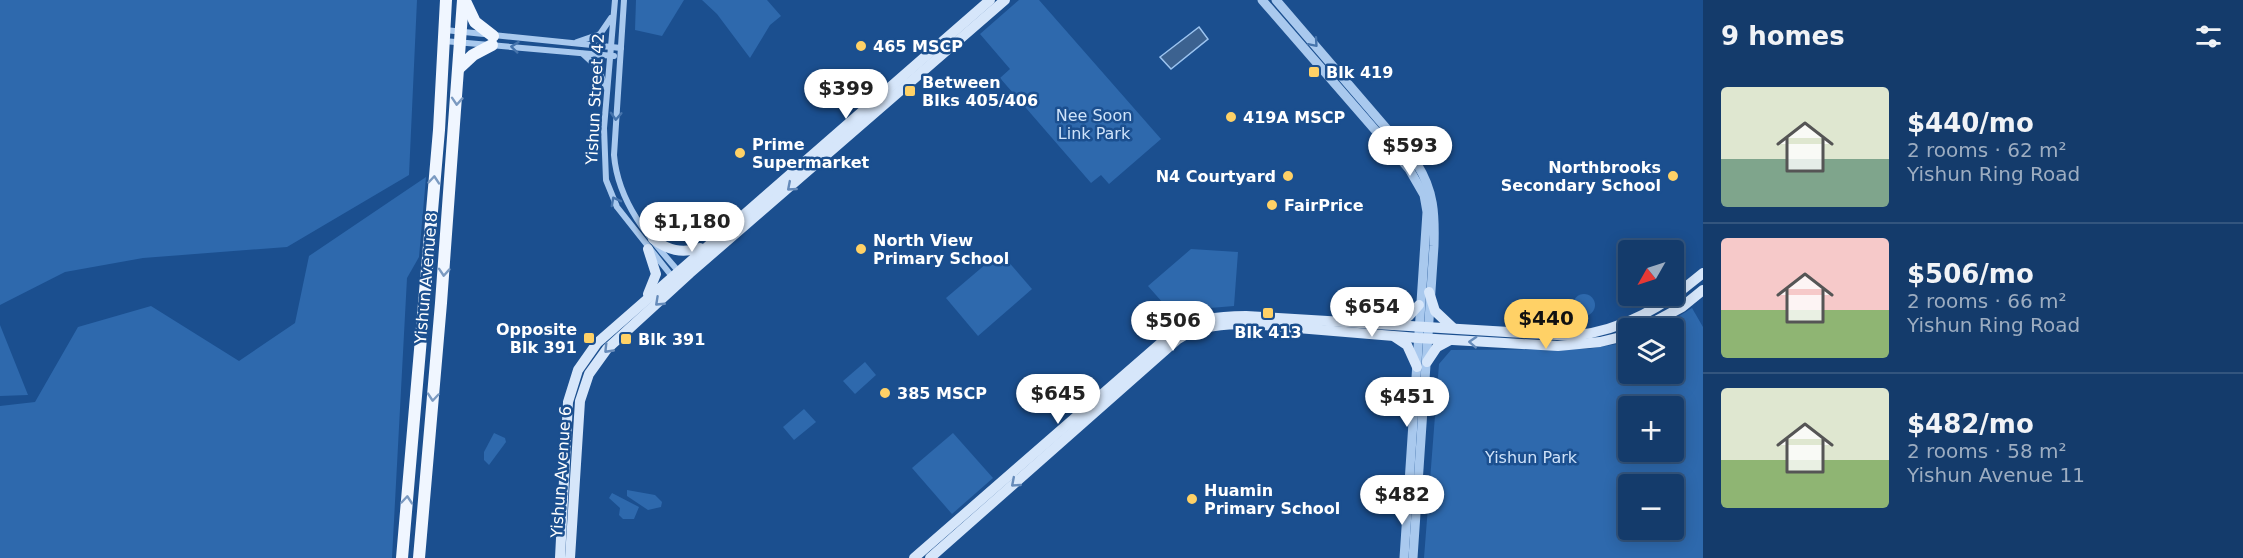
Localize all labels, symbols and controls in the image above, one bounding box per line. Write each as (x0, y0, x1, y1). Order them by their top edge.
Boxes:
icon: filters (2192, 20, 2225, 53)
text: 9 homes (1721, 21, 1845, 51)
street label: Yishun Street 42 (582, 33, 608, 166)
one-way arrow (1307, 36, 1318, 47)
place label: 465 MSCP (873, 37, 963, 56)
marker: 465 MSCP (854, 39, 868, 53)
one-way arrow (510, 41, 519, 54)
place label: Blk 419 (1326, 63, 1393, 82)
marker: Blk 419 (1307, 65, 1321, 79)
pin: $399 (810, 69, 882, 120)
place label: Between Blks 405/406 (922, 73, 1038, 110)
text: $399 (818, 76, 874, 100)
marker: Between Blks 405/406 (903, 84, 917, 98)
one-way arrow (450, 97, 463, 106)
park label: Nee Soon Link Park (1056, 106, 1132, 143)
place label: 419A MSCP (1243, 108, 1346, 127)
text: $440/mo (1907, 108, 2034, 138)
marker: 419A MSCP (1224, 110, 1238, 124)
one-way arrow (610, 111, 623, 120)
icon: home (1769, 111, 1841, 183)
pin: $593 (1374, 126, 1446, 177)
text: $593 (1382, 133, 1438, 157)
place label: Prime Supermarket (752, 135, 870, 172)
text: 2 rooms · 62 m² (1907, 138, 2067, 162)
marker: Prime Supermarket (733, 146, 747, 160)
place label: Northbrooks Secondary School (1501, 158, 1661, 195)
text: Yishun Ring Road (1907, 162, 2080, 186)
place label: N4 Courtyard (1156, 167, 1276, 186)
marker: N4 Courtyard (1281, 169, 1295, 183)
marker: Northbrooks Secondary School (1666, 169, 1680, 183)
one-way arrow (428, 175, 441, 184)
one-way arrow (787, 180, 798, 191)
place label: FairPrice (1284, 196, 1364, 215)
one-way arrow (611, 197, 622, 207)
marker: FairPrice (1265, 198, 1279, 212)
pin: $1,180 (643, 202, 741, 253)
text: $1,180 (653, 209, 731, 233)
street label: Yishun Avenue 8 (411, 211, 441, 346)
place label: North View Primary School (873, 231, 1009, 268)
north arrow (1618, 240, 1684, 306)
map controls (1618, 240, 1684, 540)
marker: North View Primary School (854, 242, 868, 256)
text: $506/mo (1907, 259, 2034, 289)
icon: home (1769, 262, 1841, 334)
one-way arrow (438, 268, 451, 277)
pin: $654 (1336, 287, 1408, 338)
text: 2 rooms · 66 m² (1907, 289, 2067, 313)
text: $654 (1344, 294, 1400, 318)
one-way arrow (655, 295, 665, 306)
pin: $440 (1510, 299, 1582, 350)
pin: $506 (1137, 301, 1209, 352)
marker: Blk 413 (1261, 306, 1275, 320)
text: $440 (1518, 306, 1574, 330)
text: $506 (1145, 308, 1201, 332)
text: Yishun Ring Road (1907, 313, 2080, 337)
button: layers (1618, 318, 1684, 384)
place label: Opposite Blk 391 (496, 320, 577, 357)
place label: Blk 413 (1234, 323, 1302, 342)
place label: Blk 391 (638, 330, 705, 349)
marker: Opposite Blk 391 (582, 331, 596, 345)
marker: Blk 391 (619, 332, 633, 346)
one-way arrow (1469, 335, 1478, 348)
one-way arrow (604, 342, 615, 353)
pin: $645 (1022, 374, 1094, 425)
pin: $451 (1371, 377, 1443, 428)
text: $645 (1030, 381, 1086, 405)
place label: 385 MSCP (897, 384, 987, 403)
text: $451 (1379, 384, 1435, 408)
marker: 385 MSCP (878, 386, 892, 400)
one-way arrow (427, 393, 440, 402)
button: + (1618, 396, 1684, 462)
street label: Yishun Avenue 6 (547, 405, 575, 540)
text: $482/mo (1907, 409, 2034, 439)
icon: home (1769, 412, 1841, 484)
text: 2 rooms · 58 m² (1907, 439, 2067, 463)
park label: Yishun Park (1484, 448, 1578, 467)
text: Yishun Avenue 11 (1907, 463, 2085, 487)
button: − (1618, 474, 1684, 540)
pin: $482 (1366, 475, 1438, 526)
one-way arrow (1011, 476, 1022, 487)
place label: Huamin Primary School (1204, 481, 1340, 518)
text: $482 (1374, 482, 1430, 506)
marker: Huamin Primary School (1185, 492, 1199, 506)
one-way arrow (400, 495, 413, 504)

